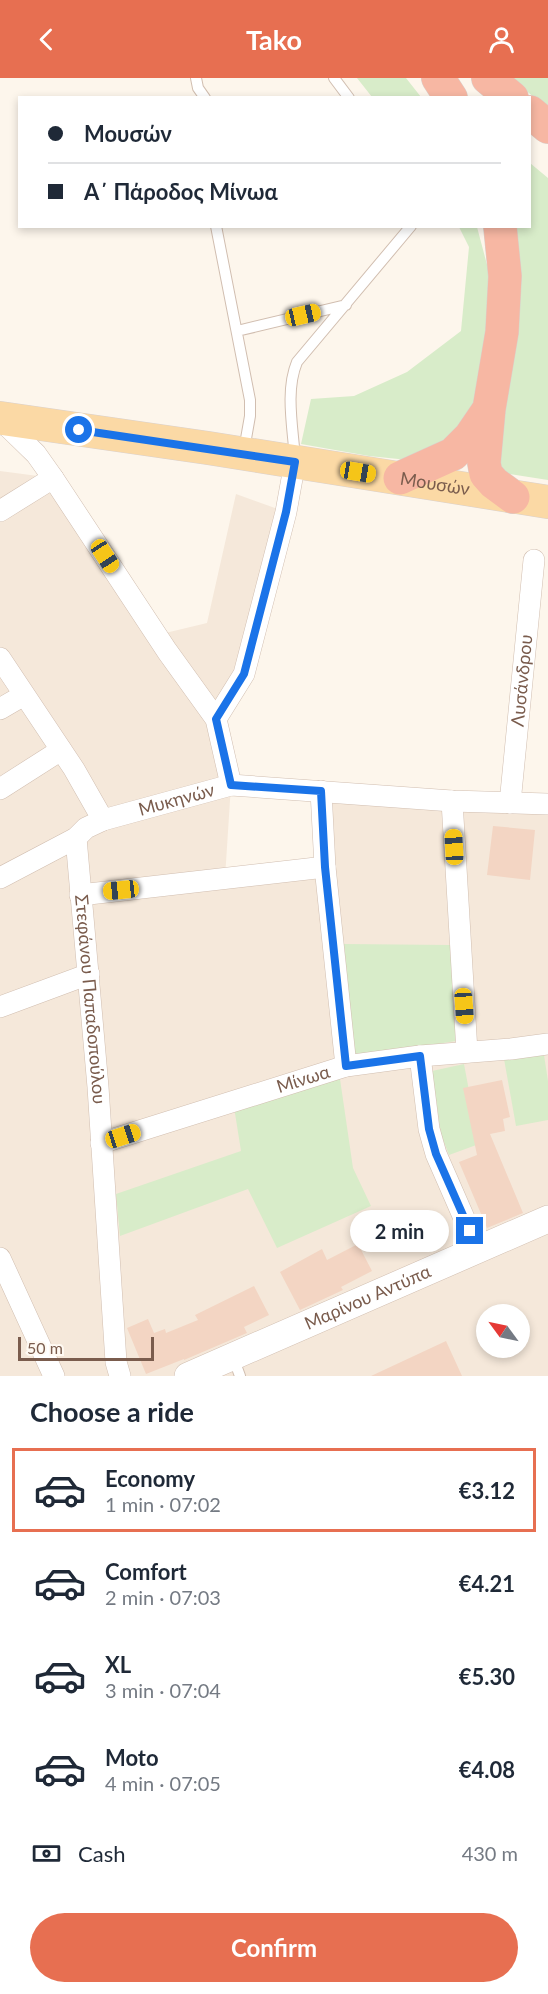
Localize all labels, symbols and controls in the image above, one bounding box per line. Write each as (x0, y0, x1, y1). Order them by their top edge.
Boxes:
icon: back (30, 23, 63, 56)
text: Tako (246, 23, 302, 56)
icon: person (485, 23, 518, 56)
text: Μουσών (84, 120, 172, 147)
text: Α΄ Πάροδος Μίνωα (84, 178, 278, 205)
car (283, 302, 323, 328)
route start (65, 416, 92, 443)
car (339, 460, 377, 484)
street label: Μουσών (399, 467, 472, 499)
car (88, 536, 122, 576)
street label: Λυσάνδρου (506, 633, 537, 728)
street label: Μυκηνών (136, 778, 217, 820)
car (444, 829, 464, 865)
car (102, 879, 140, 901)
street label: Στεφάνου Παπαδοπούλου (71, 894, 111, 1105)
car (454, 987, 474, 1025)
street label: Μίνωα (274, 1060, 333, 1097)
car (103, 1122, 143, 1150)
callout: 2 min (350, 1210, 449, 1252)
route end (456, 1217, 483, 1244)
text: 2 min (375, 1219, 424, 1243)
street label: Μαρίνου Αντύπα (301, 1259, 434, 1334)
north arrow (476, 1304, 530, 1358)
map controls (476, 1304, 530, 1358)
scale bar (18, 1334, 154, 1362)
text: 50 m (27, 1338, 63, 1357)
text: Choose a ride (30, 1395, 194, 1428)
icon: car (33, 1463, 87, 1517)
text: Economy (105, 1465, 195, 1492)
text: €3.12 (459, 1477, 515, 1504)
text: 1 min · 07:02 (105, 1492, 221, 1516)
icon: car (33, 1556, 87, 1610)
text: Comfort (105, 1558, 187, 1585)
text: €4.21 (459, 1570, 515, 1597)
text: 2 min · 07:03 (105, 1585, 221, 1609)
icon: car (33, 1649, 87, 1703)
text: XL (105, 1651, 131, 1678)
text: €5.30 (459, 1663, 515, 1690)
text: 3 min · 07:04 (105, 1678, 221, 1702)
icon: car (33, 1742, 87, 1796)
text: Moto (105, 1744, 159, 1771)
text: €4.08 (459, 1756, 515, 1783)
text: 4 min · 07:05 (105, 1771, 221, 1795)
icon: cash (30, 1837, 63, 1870)
text: Cash (78, 1840, 125, 1867)
text: 430 m (462, 1841, 518, 1865)
button: Confirm (30, 1913, 518, 1982)

